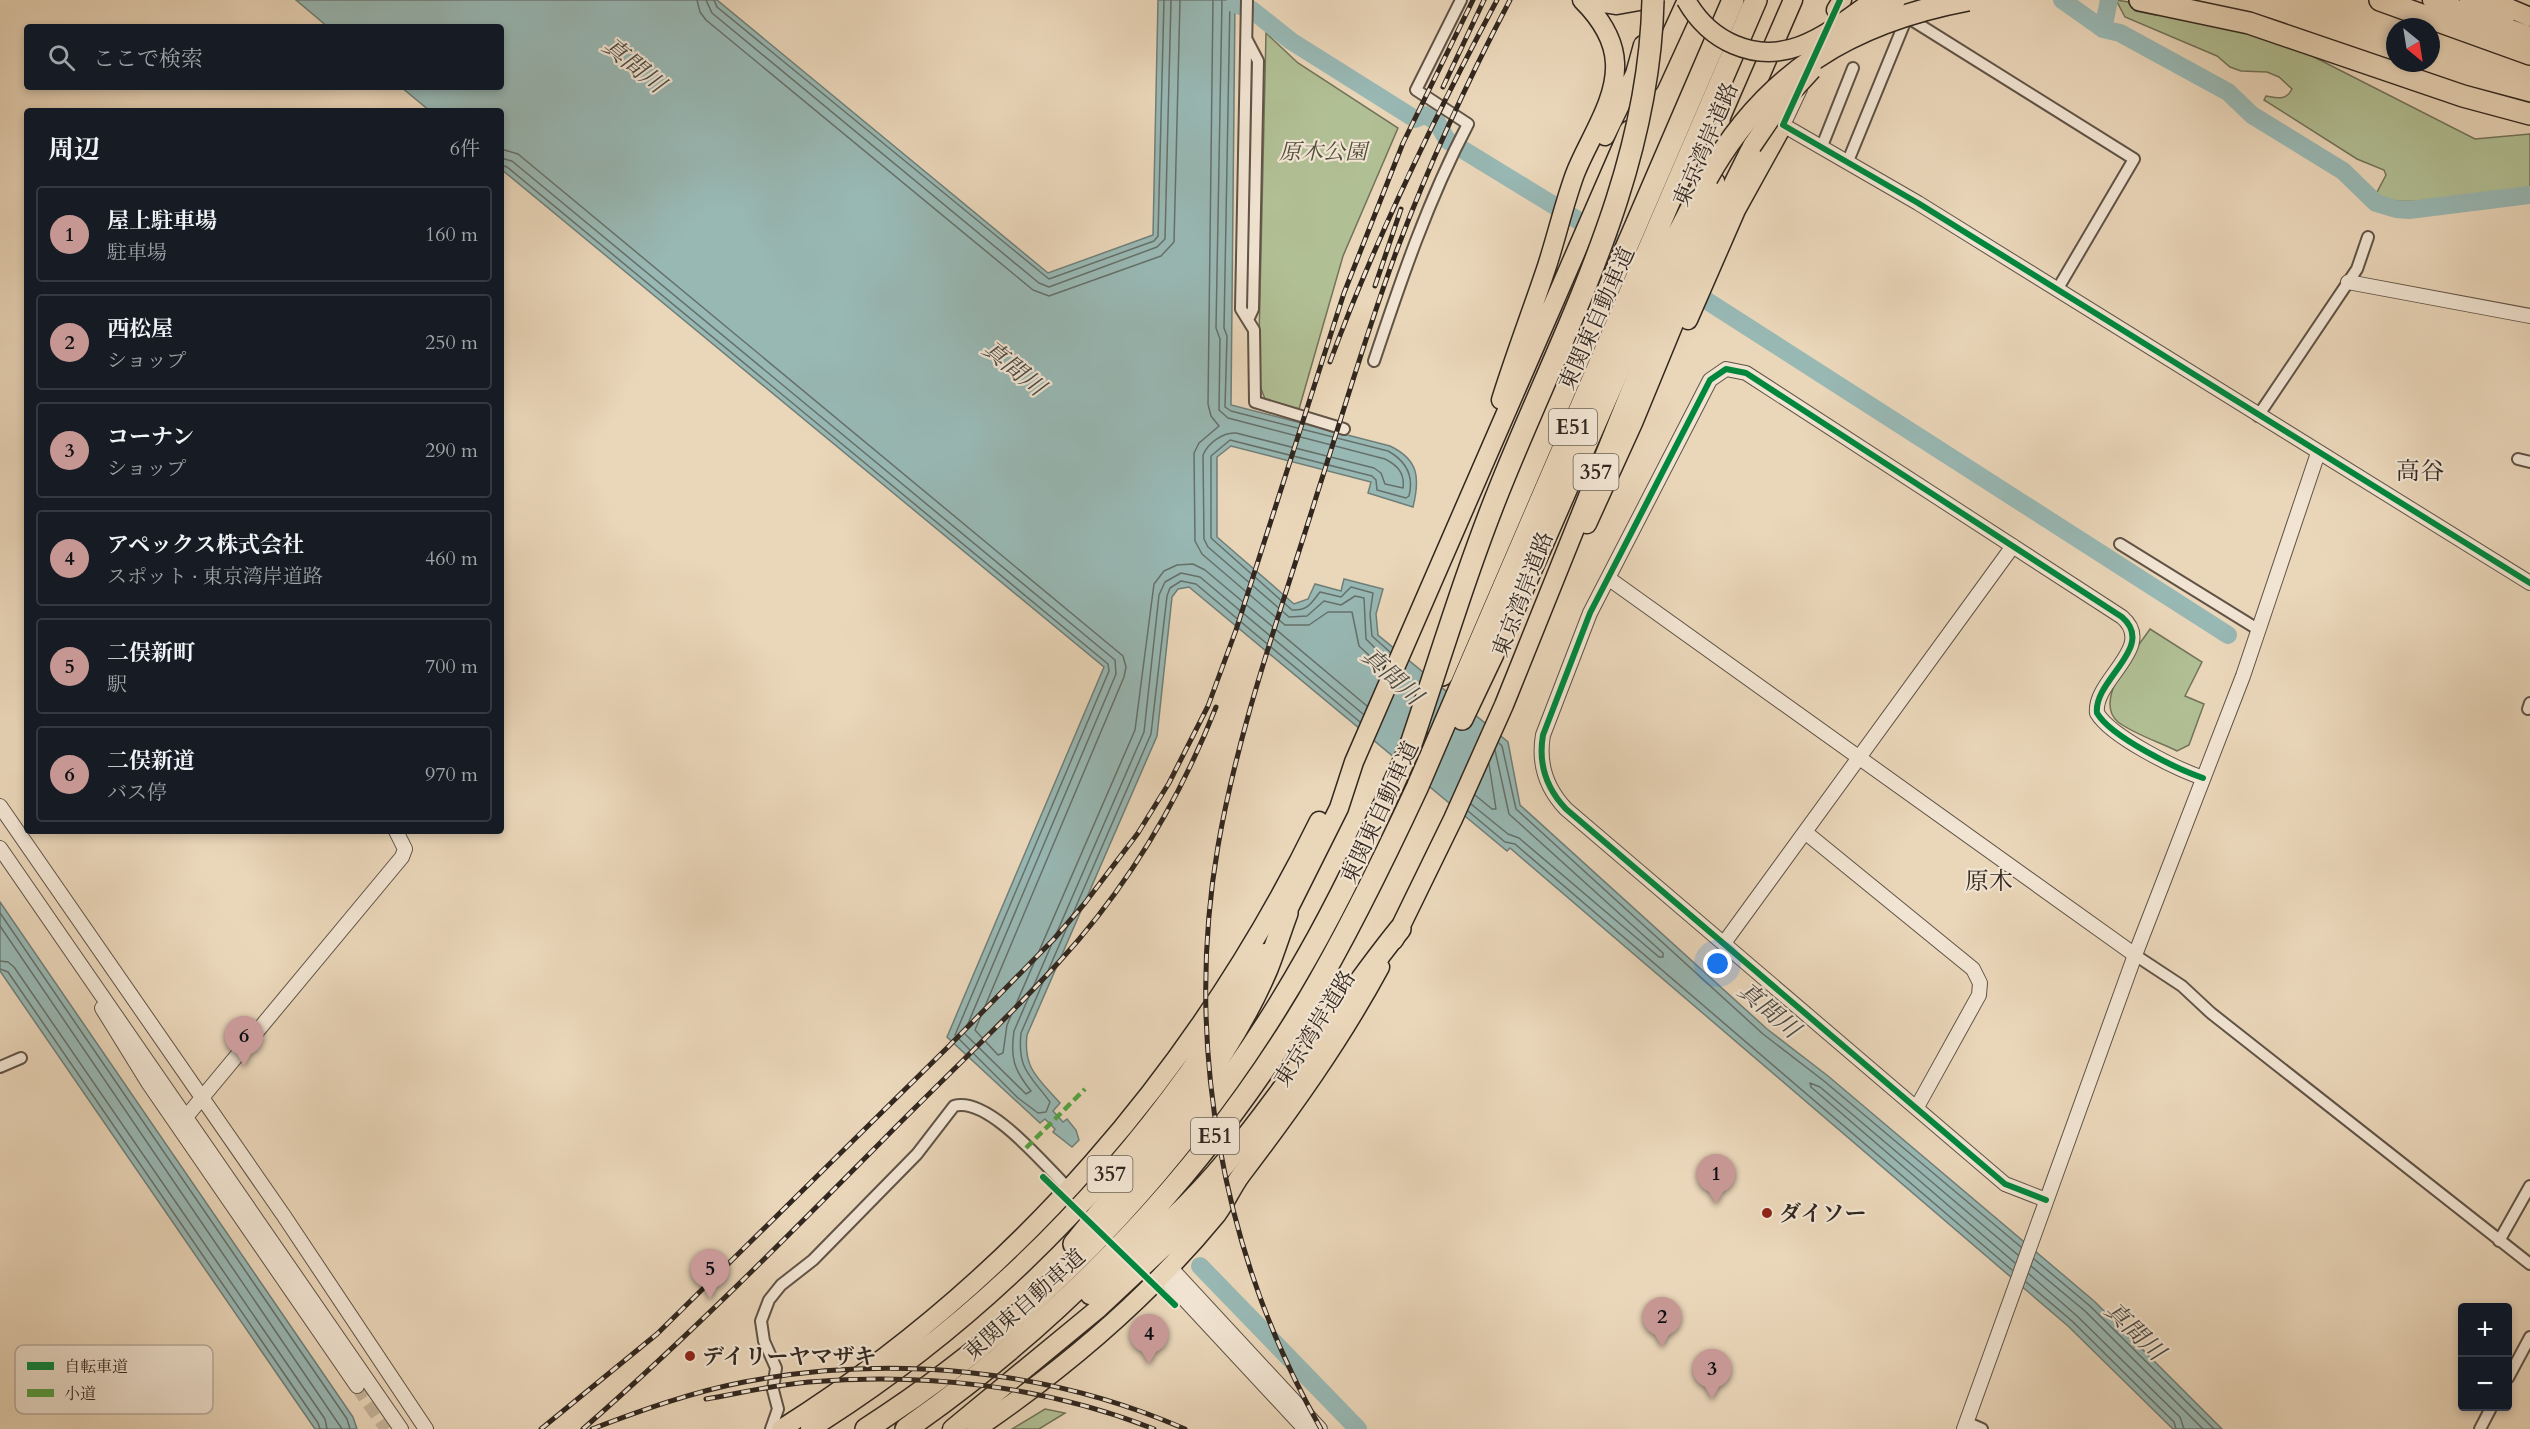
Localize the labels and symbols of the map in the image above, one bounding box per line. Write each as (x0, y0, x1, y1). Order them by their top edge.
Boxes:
north arrow (2386, 18, 2440, 72)
water label: 真間川 (595, 30, 674, 103)
street label: 東京湾岸道路 (1666, 78, 1746, 211)
park label: 原木公園 (1279, 137, 1370, 167)
street label: 東関東自動車道 (1552, 242, 1642, 395)
water label: 真間川 (975, 333, 1054, 406)
road number: E51 (1549, 409, 1597, 445)
road number: 357 (1574, 454, 1618, 490)
district label: 高谷 (2396, 455, 2444, 488)
street label: 東京湾岸道路 (1485, 527, 1561, 661)
water label: 真間川 (1354, 640, 1432, 715)
street label: 東関東自動車道 (1334, 736, 1426, 889)
district label: 原木 (1965, 865, 2013, 898)
your location (1703, 949, 1732, 978)
street label: 東京湾岸道路 (1267, 965, 1363, 1092)
water label: 真間川 (1730, 975, 1809, 1048)
pin: 6 (224, 1016, 264, 1066)
road number: E51 (1191, 1118, 1239, 1154)
pin: 1 (1696, 1154, 1736, 1204)
road number: 357 (1088, 1156, 1132, 1192)
place label: ダイソー (1779, 1199, 1867, 1229)
marker: ダイソー (1760, 1206, 1774, 1220)
street label: 東関東自動車道 (957, 1242, 1092, 1367)
pin: 5 (690, 1250, 730, 1299)
water label: 真間川 (2097, 1294, 2174, 1370)
pin: 2 (1642, 1298, 1682, 1347)
pin: 4 (1130, 1314, 1168, 1364)
place label: デイリーヤマザキ (702, 1342, 876, 1372)
legend (15, 1345, 213, 1414)
marker: デイリーヤマザキ (683, 1349, 697, 1363)
pin: 3 (1692, 1350, 1732, 1399)
text: 自転車道 (64, 1356, 128, 1378)
text: 小道 (64, 1383, 96, 1405)

